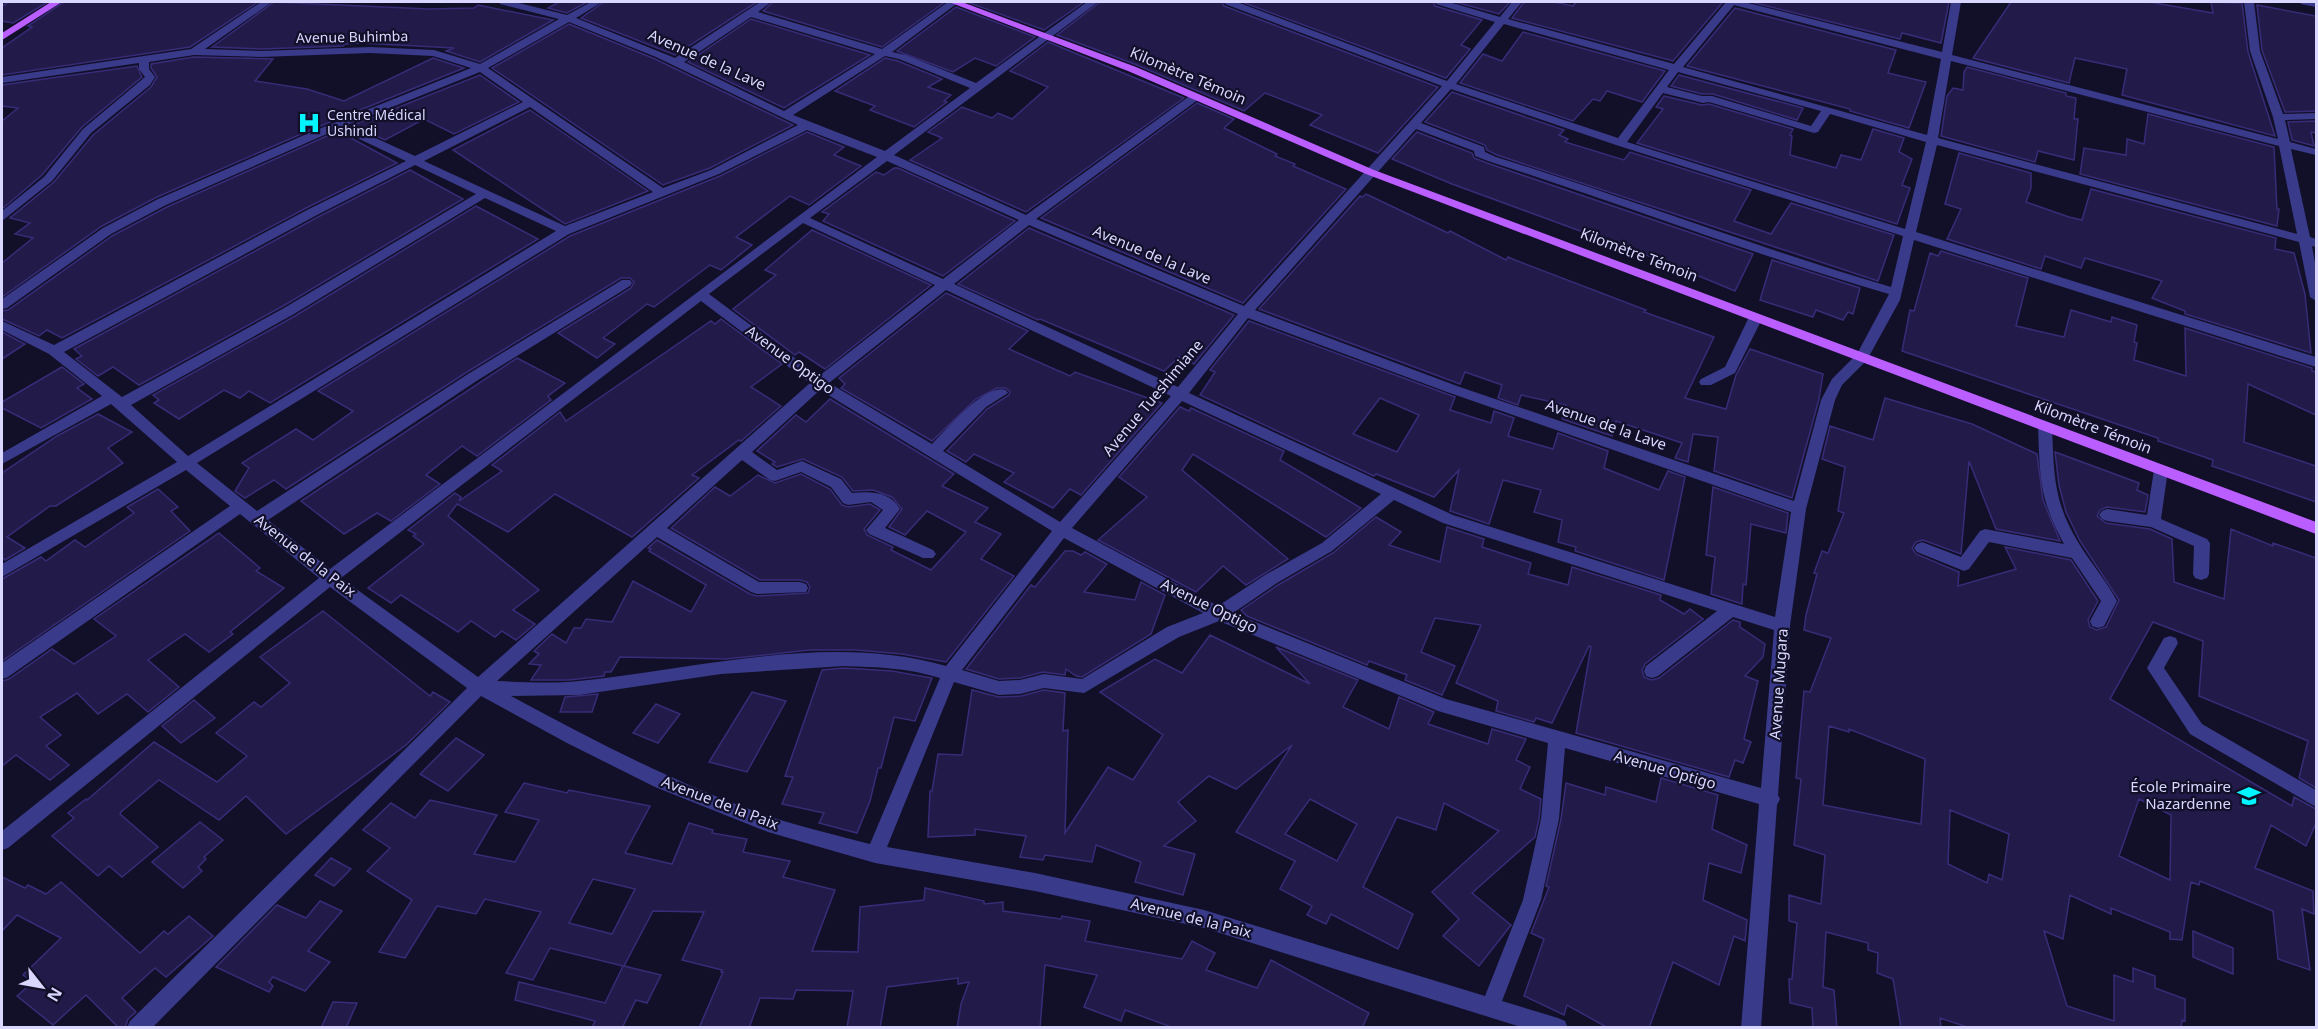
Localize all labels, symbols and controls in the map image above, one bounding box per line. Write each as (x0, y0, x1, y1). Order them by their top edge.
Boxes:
street label: Avenue de la Lave (645, 24, 769, 94)
street label: Avenue Buhimba (296, 26, 408, 47)
street label: Kilomètre Témoin (1127, 42, 1249, 109)
place label: Centre Médical Ushindi (327, 105, 426, 140)
hospital icon: Centre Médical Ushindi (296, 110, 322, 136)
street label: Avenue de la Lave (1090, 220, 1215, 288)
street label: Kilomètre Témoin (1578, 222, 1701, 286)
street label: Avenue Optigo (742, 320, 839, 398)
street label: Avenue Tueshimiane (1098, 335, 1207, 460)
street label: Avenue de la Lave (1543, 394, 1669, 454)
street label: Kilomètre Témoin (2032, 394, 2155, 458)
street label: Avenue de la Paix (251, 509, 361, 601)
street label: Avenue Optigo (1158, 573, 1261, 637)
street label: Avenue Mugara (1764, 628, 1792, 740)
street label: Avenue Optigo (1612, 745, 1719, 793)
street label: Avenue de la Paix (659, 771, 782, 834)
place label: École Primaire Nazardenne (2130, 776, 2231, 813)
school or university icon: École Primaire Nazardenne (2236, 783, 2262, 809)
street label: Avenue de la Paix (1129, 892, 1254, 942)
north arrow (12, 957, 72, 1017)
text: N (42, 983, 68, 1006)

